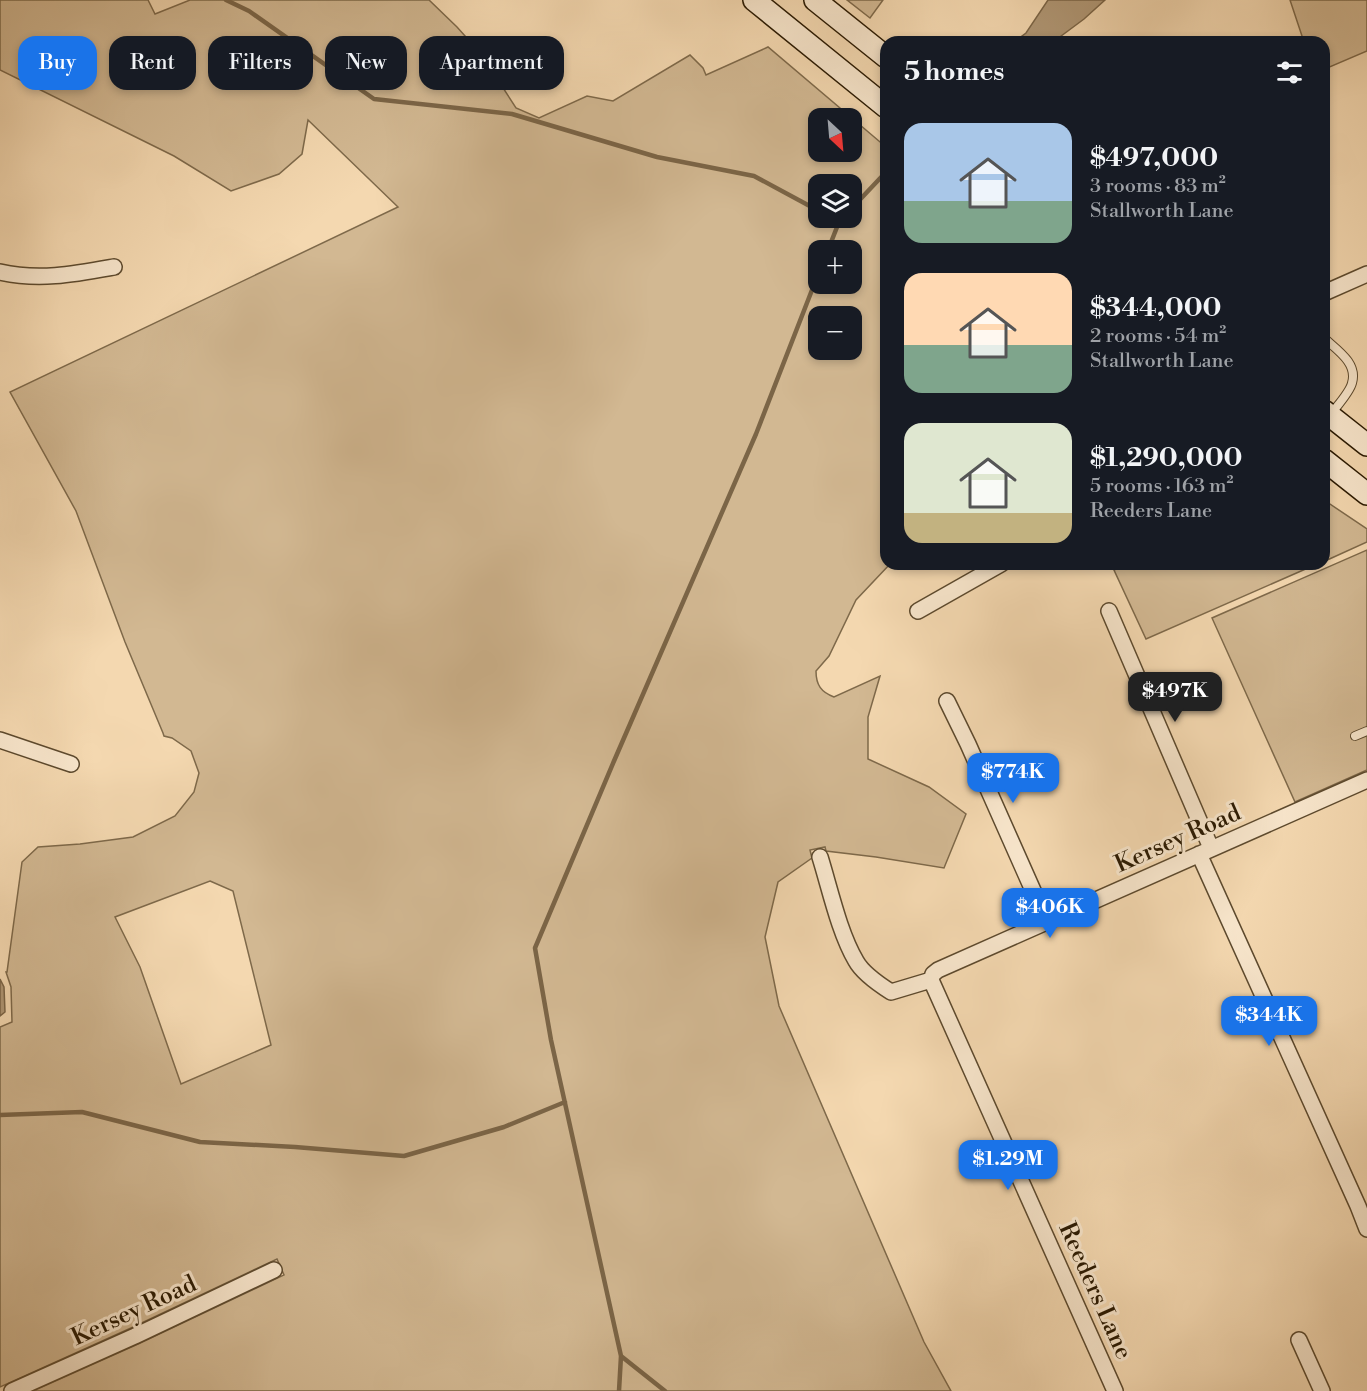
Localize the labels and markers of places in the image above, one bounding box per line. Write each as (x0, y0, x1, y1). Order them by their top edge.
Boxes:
pin: $497K (1133, 672, 1217, 723)
pin: $774K (971, 753, 1055, 804)
pin: $406K (1008, 888, 1092, 939)
pin: $344K (1227, 996, 1311, 1047)
pin: $1.29M (959, 1140, 1057, 1191)

